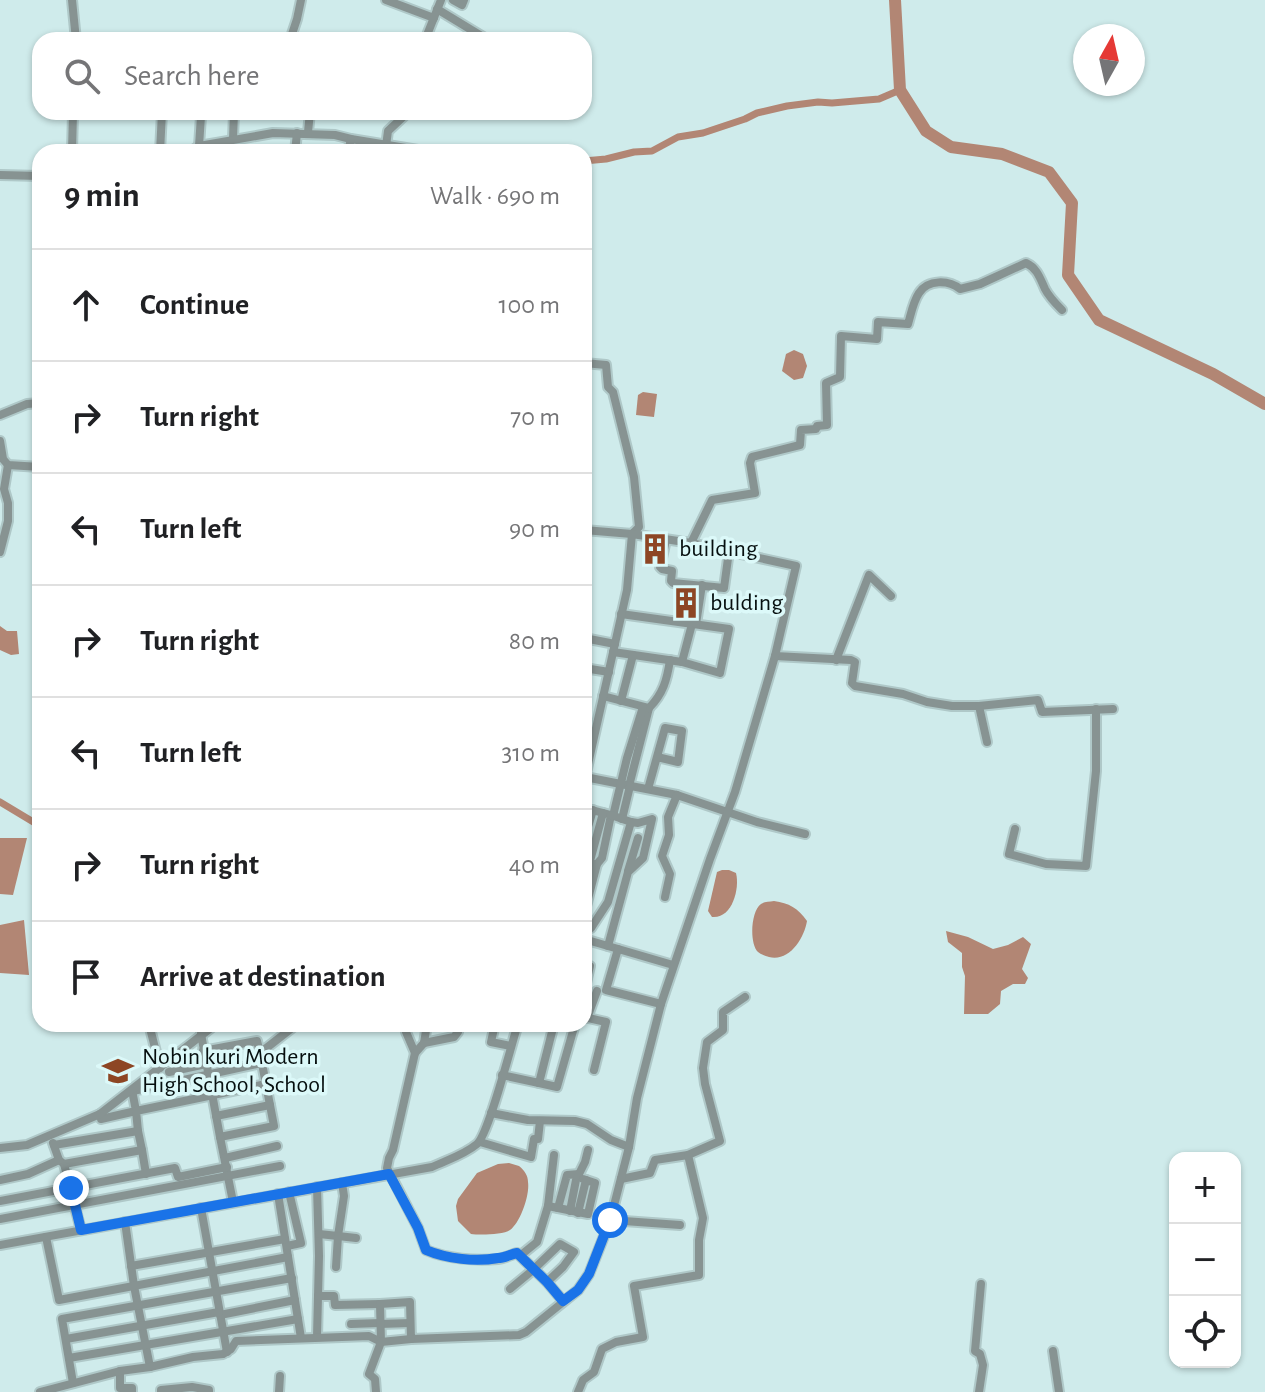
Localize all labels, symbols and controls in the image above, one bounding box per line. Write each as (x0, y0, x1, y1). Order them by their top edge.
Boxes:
north arrow (1073, 24, 1145, 96)
search box (32, 32, 592, 120)
icon: search (60, 54, 104, 98)
text: Search here (124, 61, 260, 91)
text: 9 min (64, 179, 140, 213)
text: Walk · 690 m (430, 183, 560, 209)
icon: ahead (64, 283, 108, 327)
text: Continue (140, 290, 249, 320)
text: 100 m (499, 292, 560, 318)
icon: right (64, 395, 108, 439)
text: Turn right (140, 402, 259, 432)
text: 70 m (510, 404, 560, 430)
icon: left (64, 507, 108, 551)
text: Turn left (140, 514, 241, 544)
text: 90 m (509, 516, 560, 542)
building icon: building (638, 532, 672, 566)
place label: building (679, 537, 758, 561)
building icon: bulding (669, 586, 703, 620)
place label: bulding (710, 591, 783, 615)
icon: right (64, 619, 108, 663)
text: Turn right (140, 626, 259, 656)
text: 80 m (509, 628, 560, 654)
icon: left (64, 731, 108, 775)
text: Turn left (140, 738, 241, 768)
text: 310 m (502, 740, 560, 766)
icon: right (64, 843, 108, 887)
text: Turn right (140, 850, 259, 880)
text: 40 m (509, 852, 560, 878)
icon: arrive (64, 955, 108, 999)
text: Arrive at destination (140, 962, 386, 992)
place label: Nobin kuri Modern High School, School (142, 1045, 326, 1097)
school or university icon: Nobin kuri Modern High School, School (101, 1054, 135, 1088)
map controls (1169, 1152, 1241, 1368)
button: + (1169, 1152, 1241, 1224)
route end (53, 1170, 89, 1206)
route start (592, 1202, 628, 1238)
button: − (1169, 1224, 1241, 1296)
button: locate (1169, 1296, 1241, 1368)

